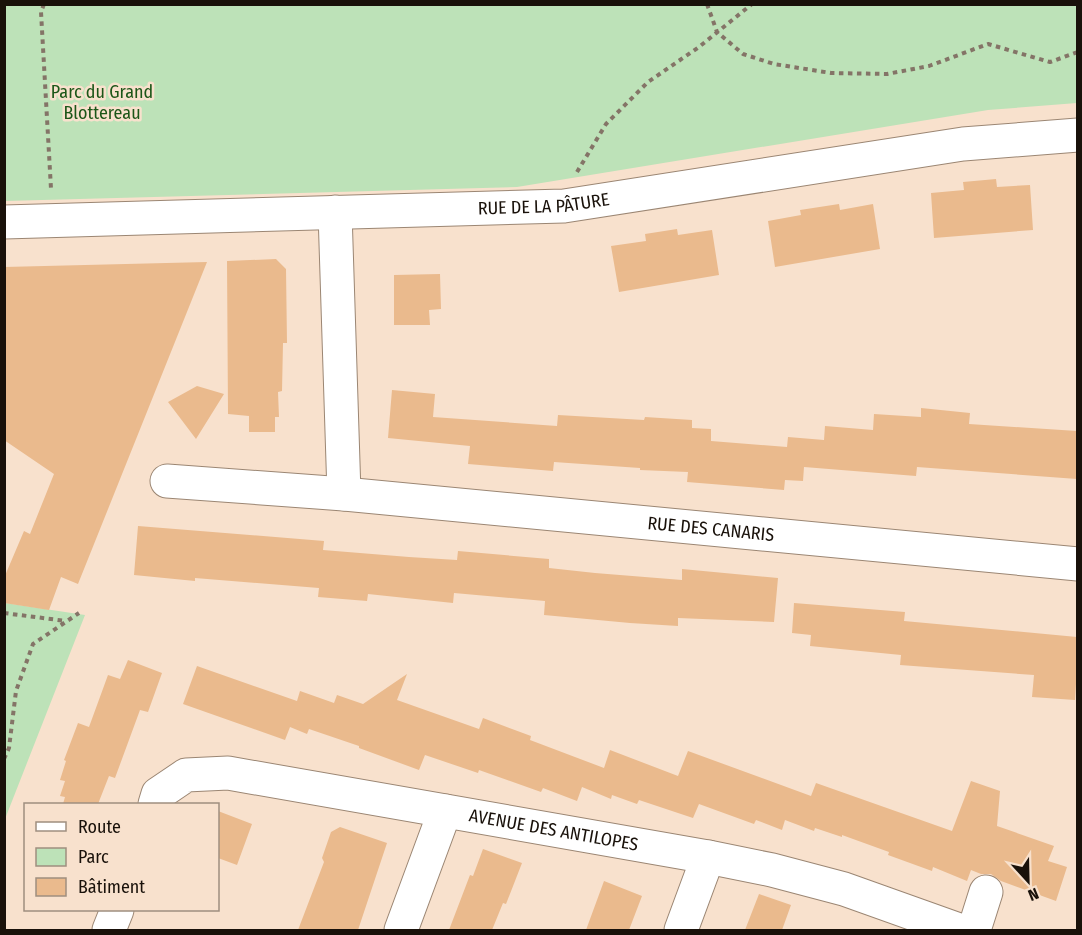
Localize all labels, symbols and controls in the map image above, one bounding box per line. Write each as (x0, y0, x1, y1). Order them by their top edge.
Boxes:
park label: Parc du Grand Blottereau (51, 81, 153, 124)
street label: RUE DE LA PÂTURE (478, 188, 611, 219)
street label: RUE DES CANARIS (646, 512, 775, 546)
legend (24, 803, 219, 911)
street label: AVENUE DES ANTILOPES (467, 804, 640, 856)
text: Route (78, 816, 121, 838)
text: Parc (78, 846, 109, 868)
north arrow (998, 851, 1058, 911)
text: Bâtiment (78, 876, 145, 898)
text: N (1025, 884, 1041, 905)

